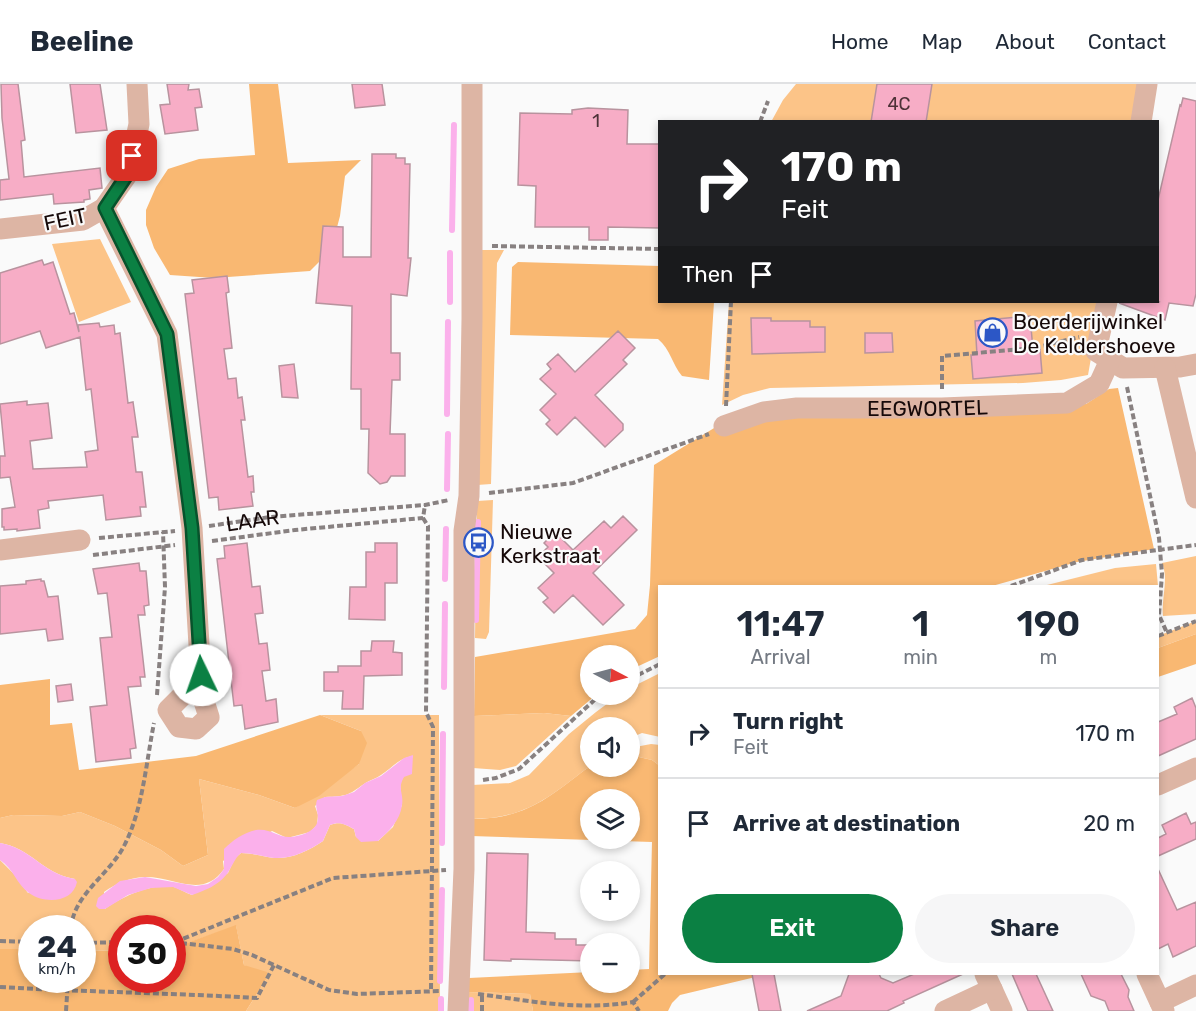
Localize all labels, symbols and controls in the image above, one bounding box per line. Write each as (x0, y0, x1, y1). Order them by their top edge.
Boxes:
text: Beeline (30, 25, 134, 58)
text: Home (831, 29, 888, 54)
text: Map (921, 29, 962, 54)
text: About (995, 29, 1055, 54)
text: Contact (1088, 29, 1166, 54)
house number: 4C (887, 93, 911, 115)
house number: 1 (592, 110, 600, 132)
pin (106, 130, 157, 181)
icon: arrive (115, 139, 148, 172)
text: 170 m (781, 142, 902, 192)
icon: right (682, 144, 760, 222)
text: Feit (781, 193, 829, 225)
street label: FEIT (41, 202, 89, 236)
icon: arrive (745, 258, 778, 291)
text: Then (682, 261, 733, 288)
place label: Boerderijwinkel De Keldershoeve (1013, 309, 1175, 358)
shop icon: Boerderijwinkel De Keldershoeve (976, 317, 1008, 349)
street label: EEGWORTEL (867, 394, 988, 421)
street label: LAAR (224, 504, 280, 536)
place label: Nieuwe Kerkstraat (500, 519, 600, 568)
bus stop icon: Nieuwe Kerkstraat (463, 527, 495, 559)
text: 11:47 (737, 602, 825, 645)
text: 1 (912, 602, 929, 645)
text: 190 (1016, 602, 1080, 645)
position arrow (169, 643, 233, 707)
north arrow (580, 645, 640, 705)
map controls (580, 645, 640, 993)
text: Arrival (751, 645, 811, 669)
text: min (903, 645, 938, 669)
text: m (1040, 645, 1057, 669)
text: Turn right (733, 708, 843, 735)
button: sound (580, 717, 640, 777)
icon: right (682, 717, 715, 750)
text: 170 m (1075, 720, 1135, 747)
text: Feit (733, 735, 768, 759)
button: layers (580, 789, 640, 849)
icon: arrive (682, 807, 715, 840)
text: Arrive at destination (733, 810, 960, 837)
text: 20 m (1083, 810, 1135, 837)
button: + (580, 861, 640, 921)
button: Exit (682, 894, 903, 963)
button: Share (915, 894, 1135, 963)
speed limit sign: 30 (108, 915, 186, 993)
text: 24 (37, 929, 77, 965)
button: − (580, 933, 640, 993)
text: km/h (38, 960, 76, 978)

